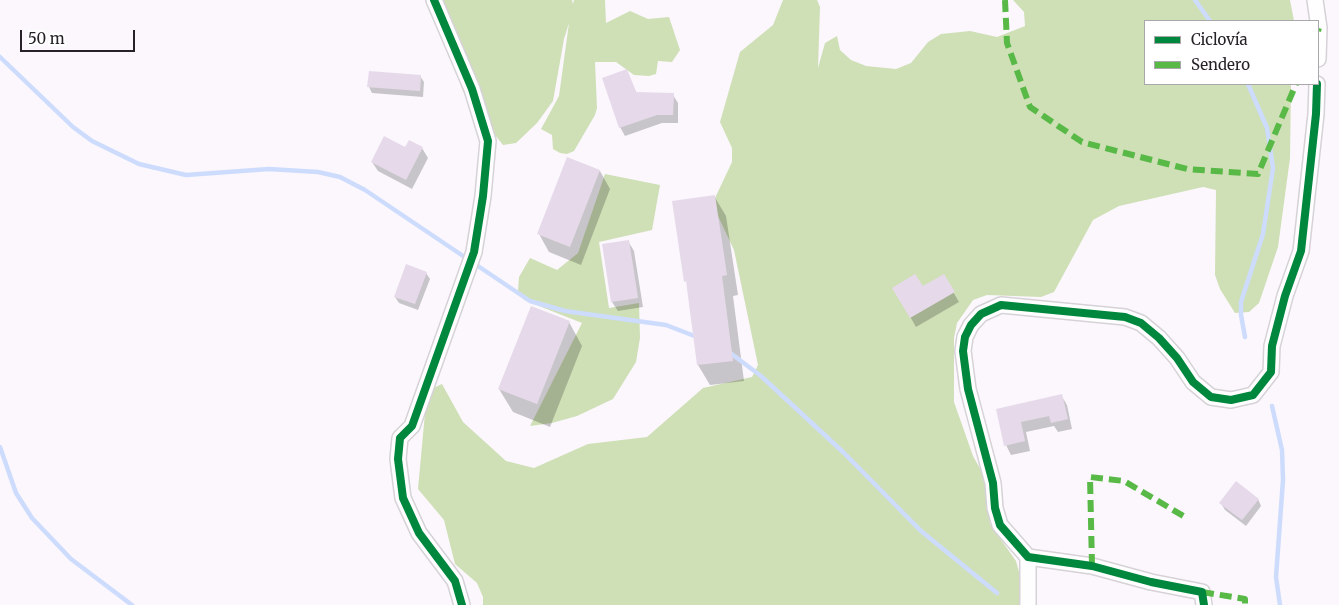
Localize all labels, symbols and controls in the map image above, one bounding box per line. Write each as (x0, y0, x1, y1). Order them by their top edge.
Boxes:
scale bar (22, 20, 138, 52)
legend (1144, 20, 1319, 85)
text: 50 m (28, 29, 65, 48)
text: Ciclovía (1191, 30, 1248, 49)
text: Sendero (1191, 55, 1250, 74)

